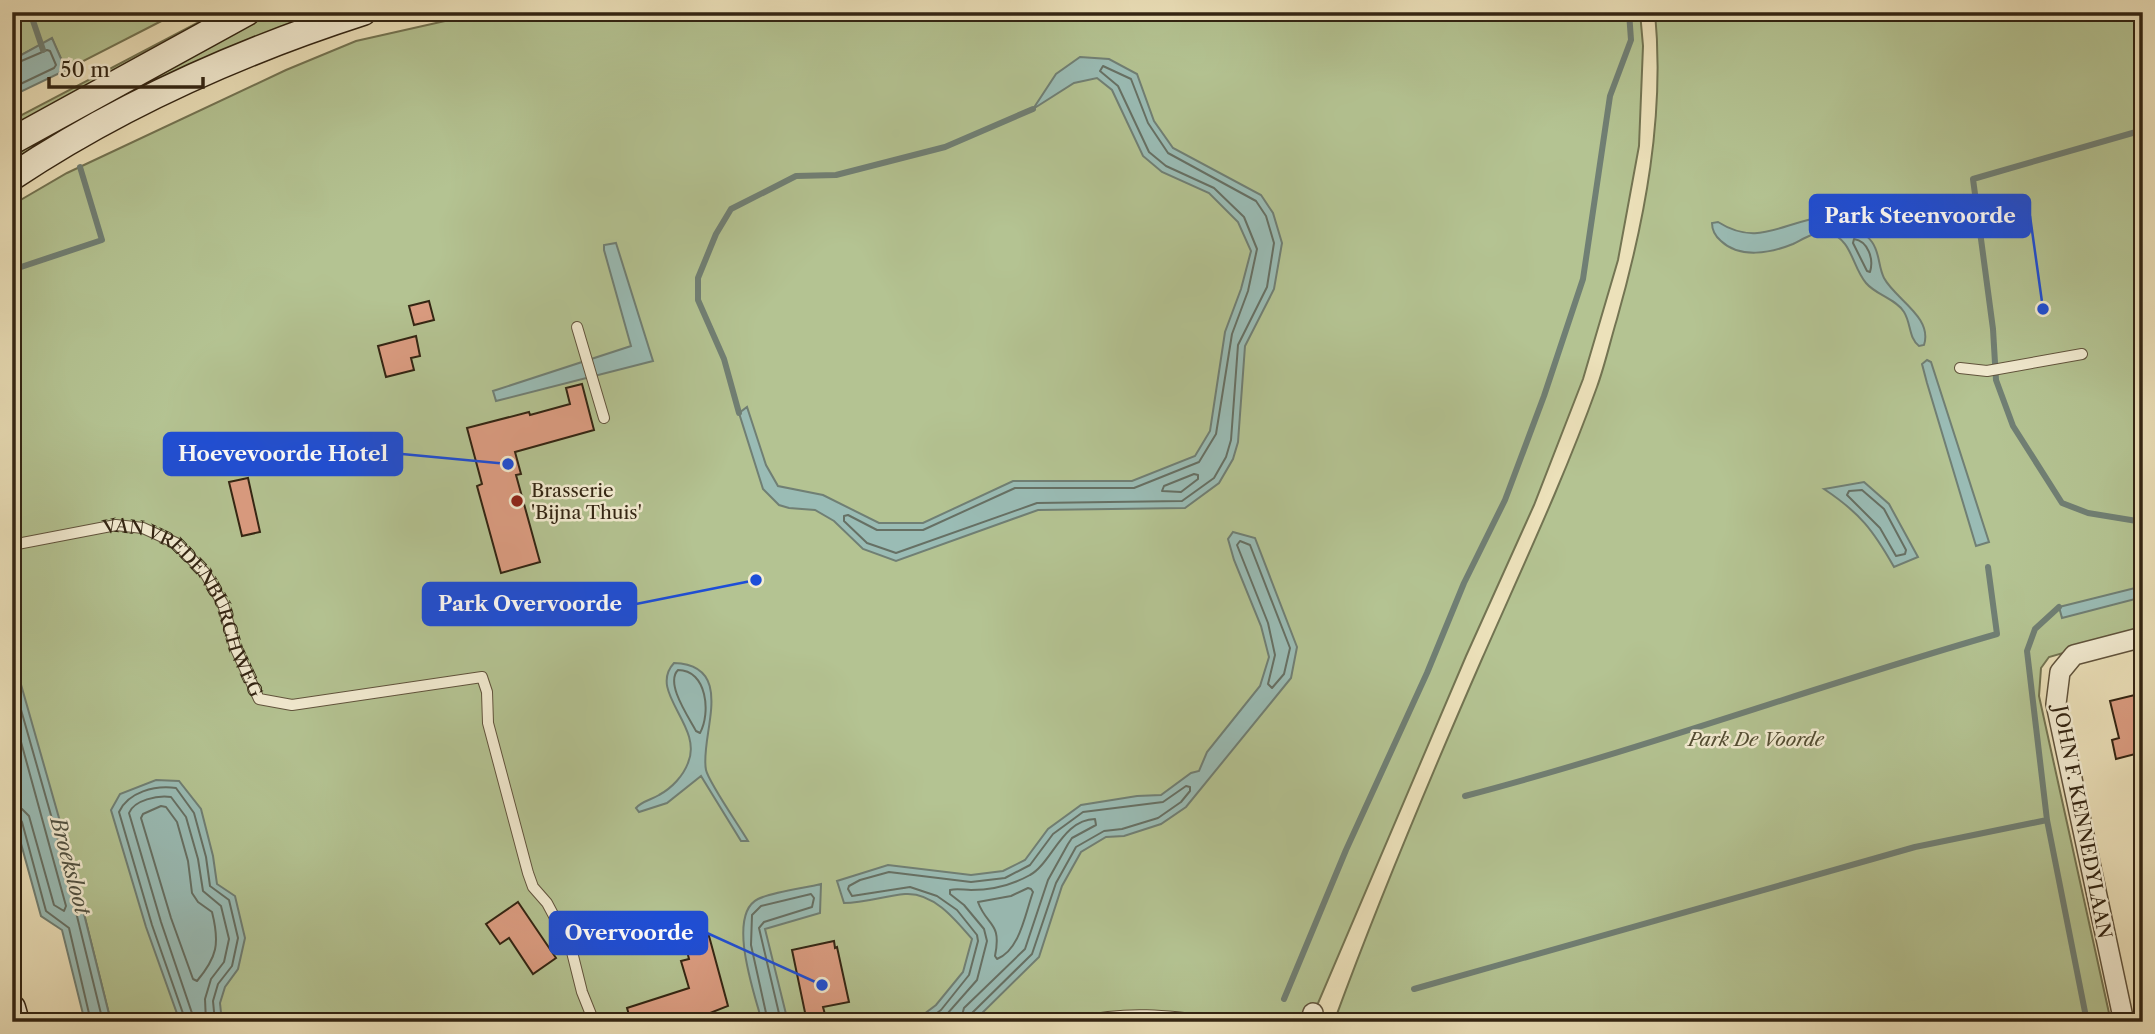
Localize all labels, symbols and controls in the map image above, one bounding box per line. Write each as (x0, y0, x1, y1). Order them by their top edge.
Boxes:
scale bar (49, 46, 203, 90)
text: 50 m (60, 57, 110, 82)
callout: Park Steenvoorde (1810, 195, 2030, 237)
text: Park Steenvoorde (1824, 203, 2016, 228)
callout: Hoevevoorde Hotel (164, 433, 402, 475)
text: Hoevevoorde Hotel (178, 441, 388, 466)
place label: Brasserie 'Bijna Thuis' (531, 479, 642, 524)
marker: Brasserie 'Bijna Thuis' (509, 493, 525, 509)
street label: VAN VREDENBURCHWEG (100, 514, 268, 701)
callout: Park Overvoorde (423, 583, 636, 625)
text: Park Overvoorde (438, 591, 622, 616)
street label: JOHN F. KENNEDYLAAN (2048, 701, 2116, 941)
park label: Park De Voorde (1686, 728, 1825, 751)
water label: Broeksloot (45, 812, 96, 919)
callout: Overvoorde (550, 912, 707, 954)
text: Overvoorde (565, 920, 693, 945)

